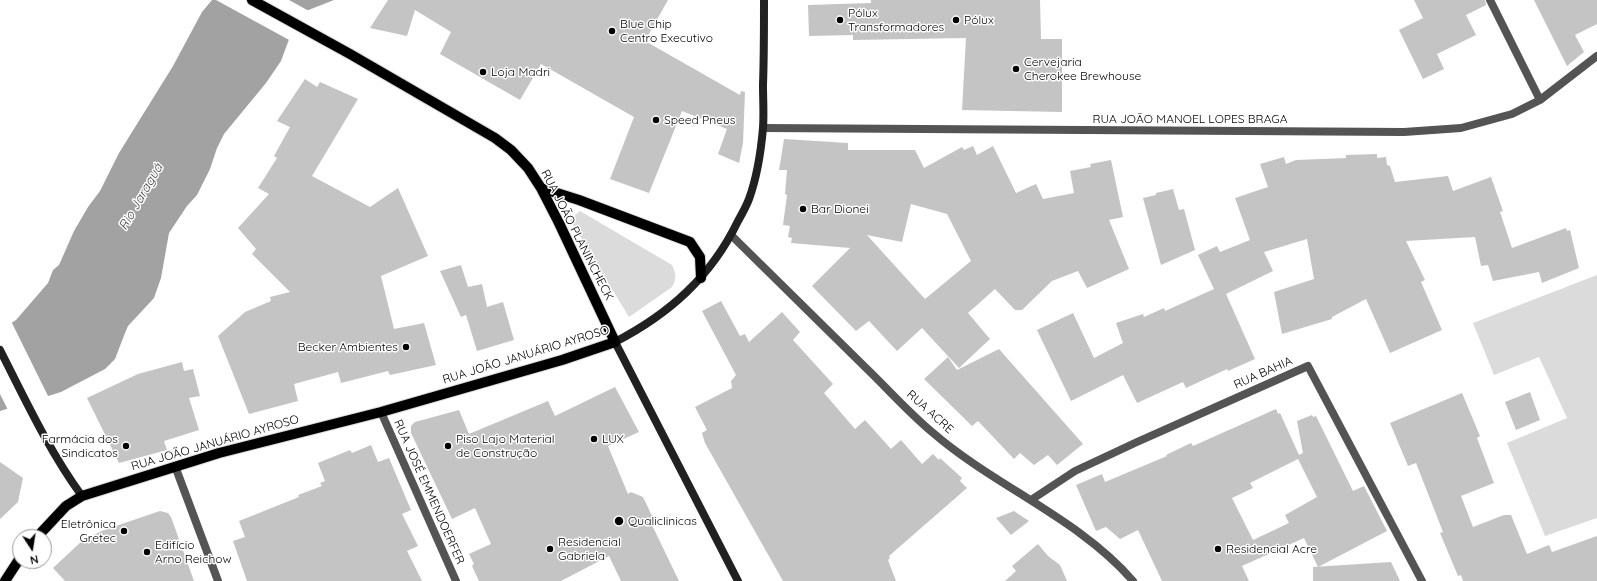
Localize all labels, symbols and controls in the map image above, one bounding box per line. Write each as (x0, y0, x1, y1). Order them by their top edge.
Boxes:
place label: Pólux Transformadores (848, 6, 944, 34)
place label: Pólux (964, 13, 994, 27)
marker: Pólux Transformadores (835, 15, 845, 25)
marker: Pólux (951, 15, 961, 25)
place label: Blue Chip Centro Executivo (620, 17, 713, 45)
marker: Blue Chip Centro Executivo (607, 26, 617, 36)
place label: Cervejaria Cherokee Brewhouse (1024, 55, 1141, 83)
marker: Cervejaria Cherokee Brewhouse (1011, 64, 1021, 74)
place label: Loja Madri (491, 65, 550, 79)
marker: Loja Madri (478, 67, 488, 77)
street label: RUA JOÃO MANOEL LOPES BRAGA (1093, 112, 1287, 126)
place label: Speed Pneus (664, 113, 735, 127)
marker: Speed Pneus (651, 115, 661, 125)
water label: Rio Jaraguá (116, 161, 166, 233)
street label: RUA JOÃO PLANINCHECK (538, 167, 616, 303)
place label: Bar Dionei (811, 202, 869, 216)
marker: Bar Dionei (798, 204, 808, 214)
street label: RUA JOÃO JANUÁRIO AYROSO (441, 323, 611, 387)
place label: Becker Ambientes (298, 340, 398, 354)
marker: Becker Ambientes (401, 342, 411, 352)
street label: RUA BAHIA (1232, 354, 1294, 392)
street label: RUA ACRE (904, 387, 956, 437)
street label: RUA JOÃO JANUÁRIO AYROSO (130, 412, 300, 474)
street label: RUA JOSÉ EMMENDOERFER (391, 417, 467, 567)
place label: Farmácia dos Sindicatos (42, 432, 118, 460)
place label: Piso Lajo Material de Construção (456, 432, 554, 460)
place label: LUX (602, 432, 624, 446)
marker: LUX (589, 434, 599, 444)
marker: Farmácia dos Sindicatos (121, 441, 131, 451)
marker: Piso Lajo Material de Construção (443, 441, 453, 451)
place label: Qualiclinicas (628, 514, 697, 528)
marker: Qualiclinicas (613, 515, 625, 527)
place label: Eletrônica Gretec (61, 517, 116, 545)
marker: Eletrônica Gretec (119, 526, 129, 536)
north arrow (12, 529, 52, 569)
place label: Residencial Gabriela (558, 535, 621, 563)
place label: Edifício Arno Reichow (155, 538, 231, 566)
place label: Residencial Acre (1226, 542, 1317, 556)
marker: Residencial Gabriela (545, 544, 555, 554)
marker: Residencial Acre (1213, 544, 1223, 554)
marker: Edifício Arno Reichow (142, 547, 152, 557)
text: N (29, 552, 40, 567)

